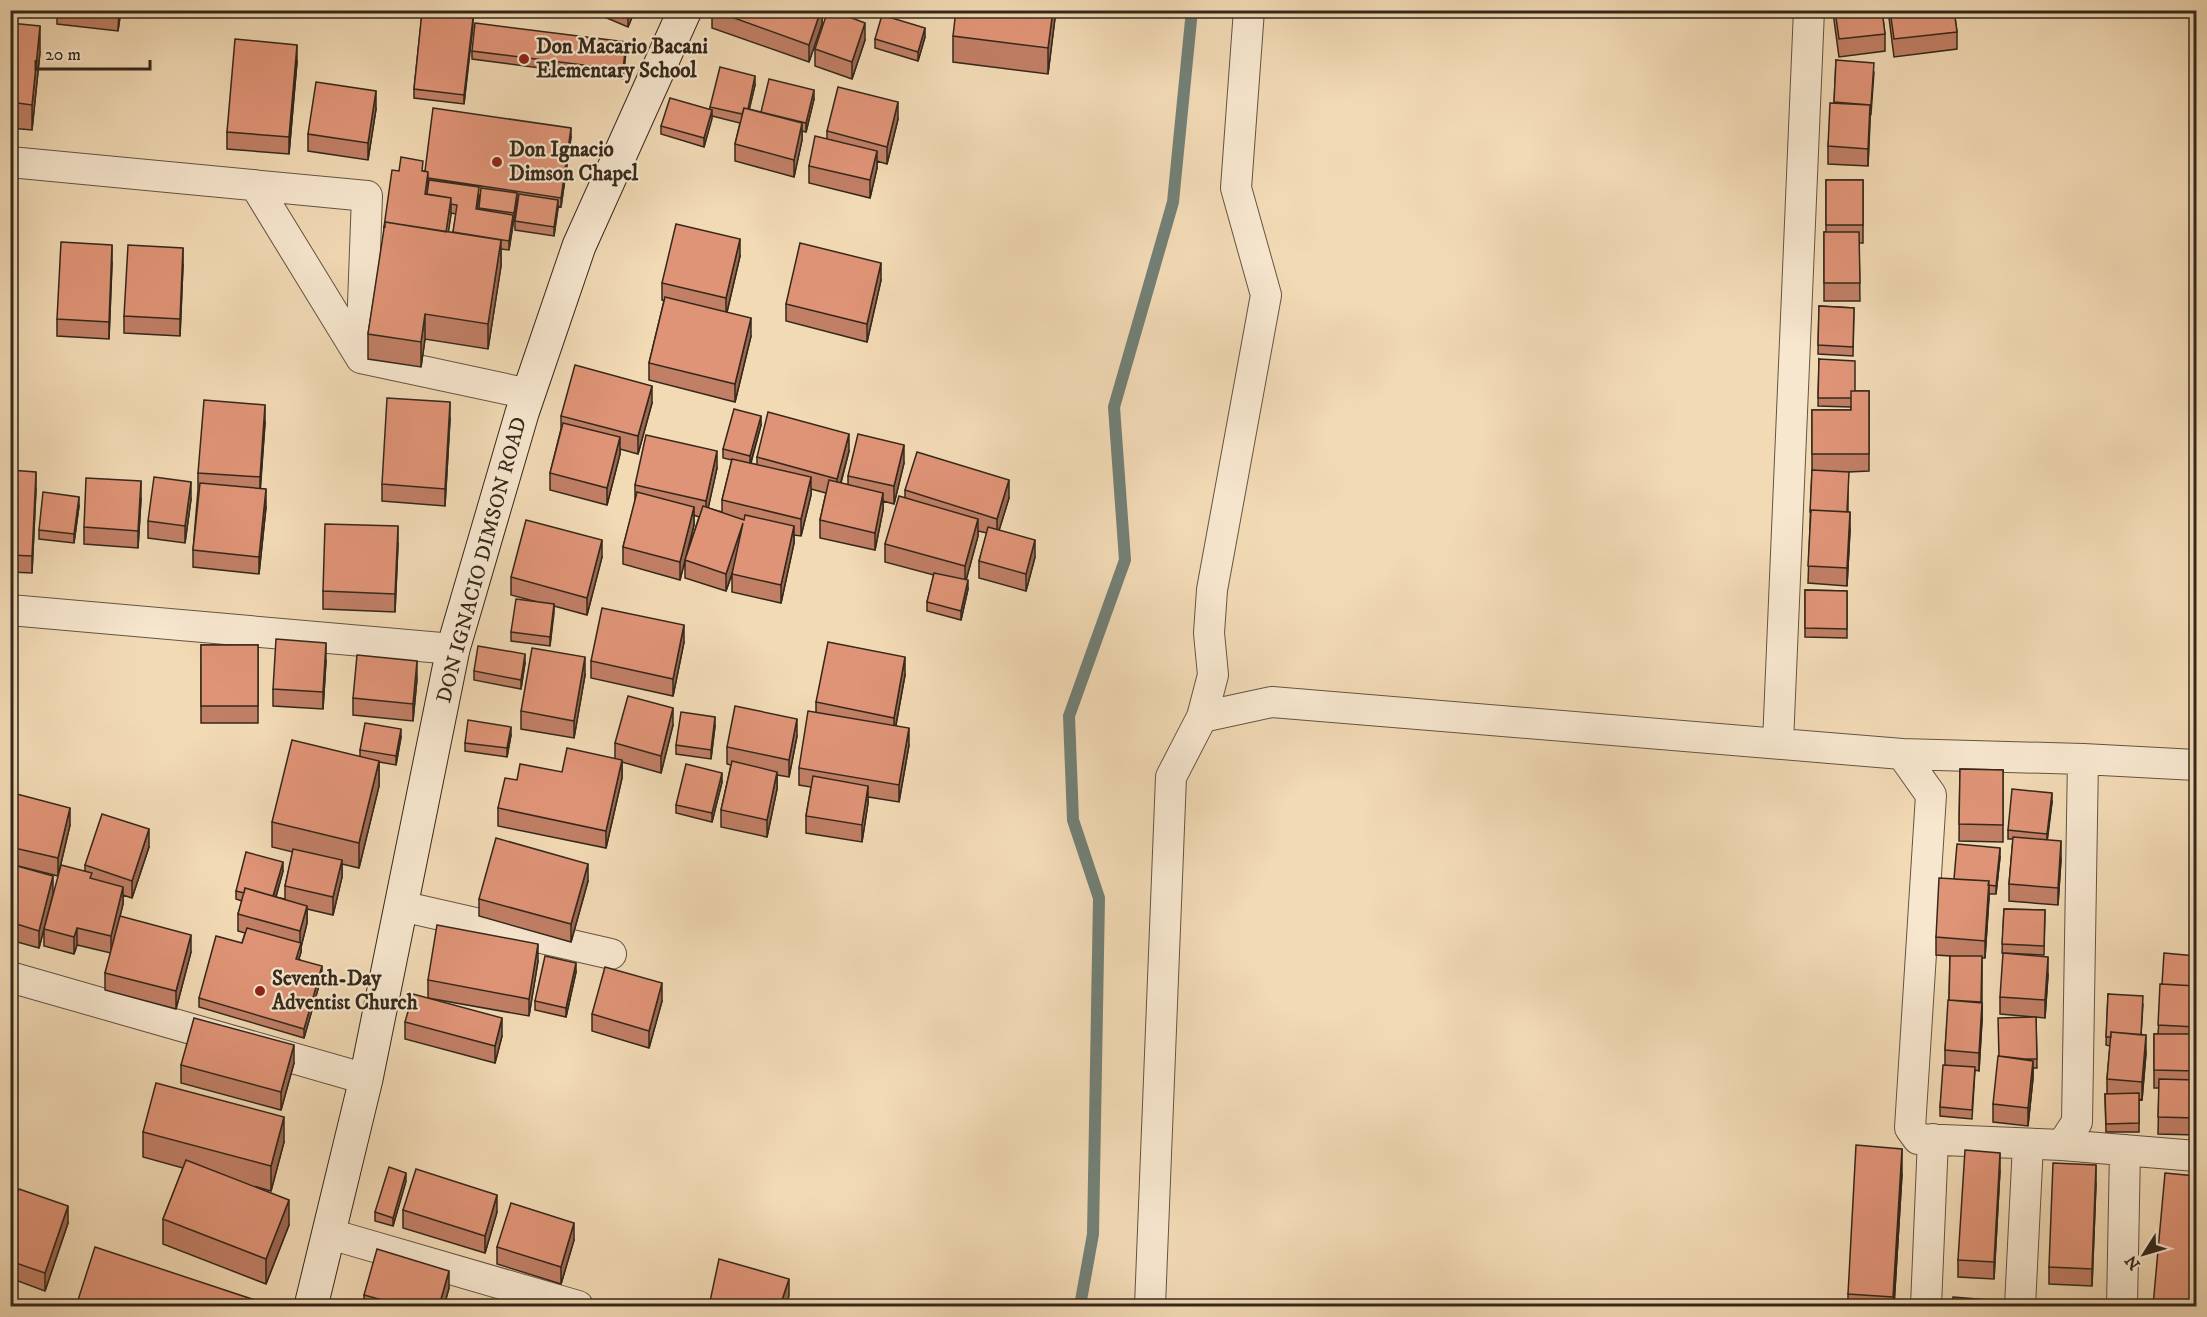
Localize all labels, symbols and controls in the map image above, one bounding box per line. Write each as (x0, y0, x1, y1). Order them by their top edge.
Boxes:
scale bar (36, 33, 150, 71)
place label: Don Macario Bacani Elementary School (536, 34, 709, 84)
text: 20 m (45, 44, 81, 66)
marker: Don Macario Bacani Elementary School (517, 52, 531, 66)
place label: Don Ignacio Dimson Chapel (509, 137, 639, 187)
marker: Don Ignacio Dimson Chapel (490, 155, 504, 169)
street label: DON IGNACIO DIMSON ROAD (431, 414, 533, 706)
place label: Seventh-Day Adventist Church (271, 966, 419, 1016)
marker: Seventh-Day Adventist Church (253, 984, 267, 998)
north arrow (2114, 1224, 2174, 1284)
text: N (2121, 1251, 2145, 1274)

